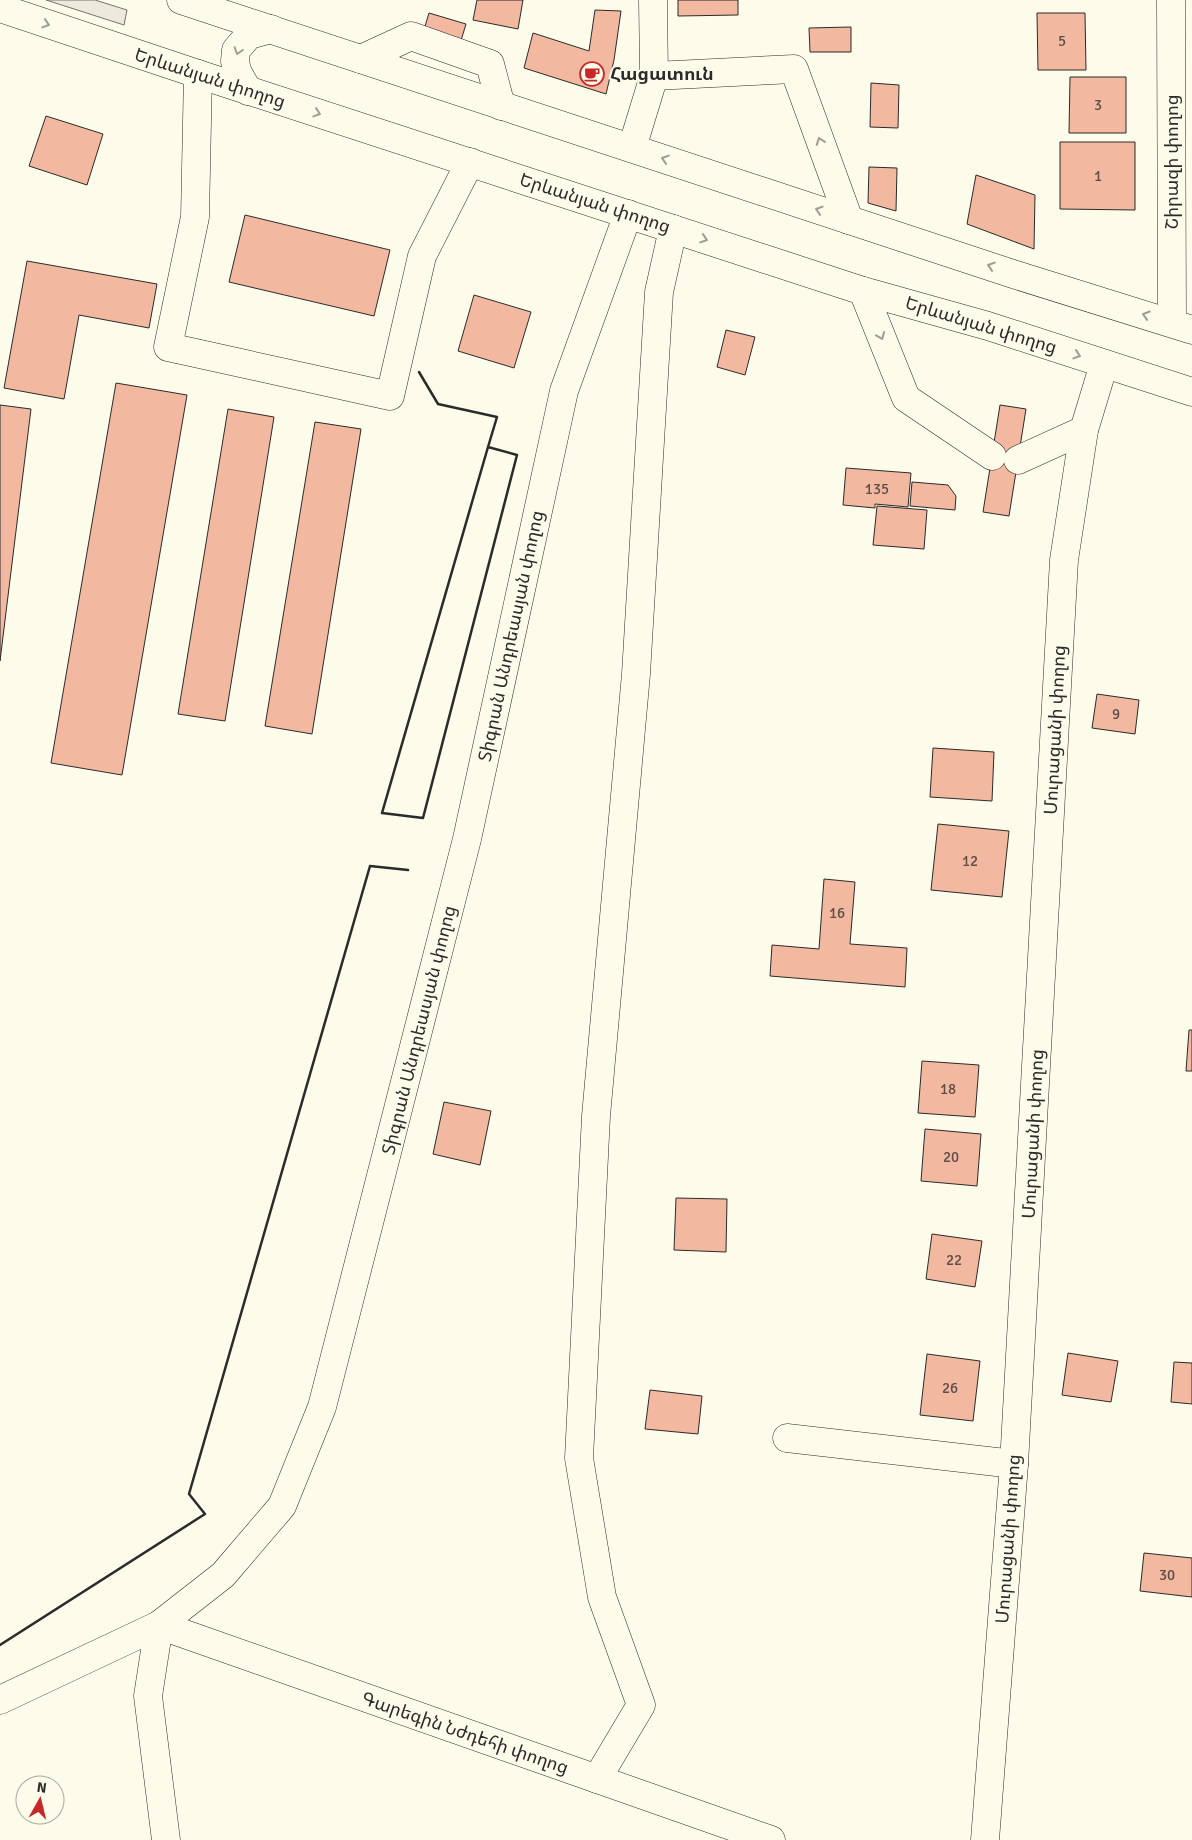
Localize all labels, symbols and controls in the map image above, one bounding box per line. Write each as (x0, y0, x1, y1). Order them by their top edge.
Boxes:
one-way arrow (42, 18, 50, 28)
house number: 5 (1058, 32, 1066, 50)
street label: Երևանյան փողոց (132, 43, 288, 113)
one-way arrow (234, 47, 244, 55)
cafe icon: Հացատուն (579, 61, 605, 87)
place label: Հացատուն (610, 63, 714, 85)
street label: Շիրազի փողոց (1161, 94, 1183, 230)
house number: 3 (1094, 96, 1102, 114)
one-way arrow (312, 107, 321, 117)
one-way arrow (816, 138, 826, 146)
one-way arrow (661, 155, 670, 165)
house number: 1 (1094, 167, 1102, 185)
street label: Երևանյան փողոց (517, 168, 673, 238)
one-way arrow (816, 206, 824, 216)
one-way arrow (700, 233, 708, 243)
one-way arrow (987, 262, 995, 272)
street label: Երևանյան փողոց (903, 291, 1059, 359)
one-way arrow (1142, 311, 1150, 321)
one-way arrow (875, 331, 886, 340)
one-way arrow (1072, 349, 1080, 359)
house number: 135 (865, 480, 889, 498)
street label: Տիգրան Անդրեասյան փողոց (474, 508, 548, 764)
street label: Մուրացանի փողոց (1040, 645, 1070, 815)
house number: 9 (1112, 705, 1120, 723)
house number: 12 (962, 852, 978, 870)
street label: Տիգրան Անդրեասյան փողոց (377, 903, 461, 1157)
house number: 16 (829, 904, 845, 922)
street label: Մուրացանի փողոց (1018, 1049, 1048, 1219)
house number: 18 (940, 1080, 956, 1098)
house number: 20 (943, 1148, 959, 1166)
house number: 22 (946, 1251, 962, 1269)
house number: 26 (942, 1379, 958, 1397)
street label: Մուրացանի փողոց (991, 1454, 1025, 1624)
house number: 30 (1159, 1566, 1175, 1584)
street label: Գարեգին Նժդեհի փողոց (359, 1687, 571, 1779)
north arrow (15, 1775, 65, 1825)
text: N (36, 1779, 48, 1797)

